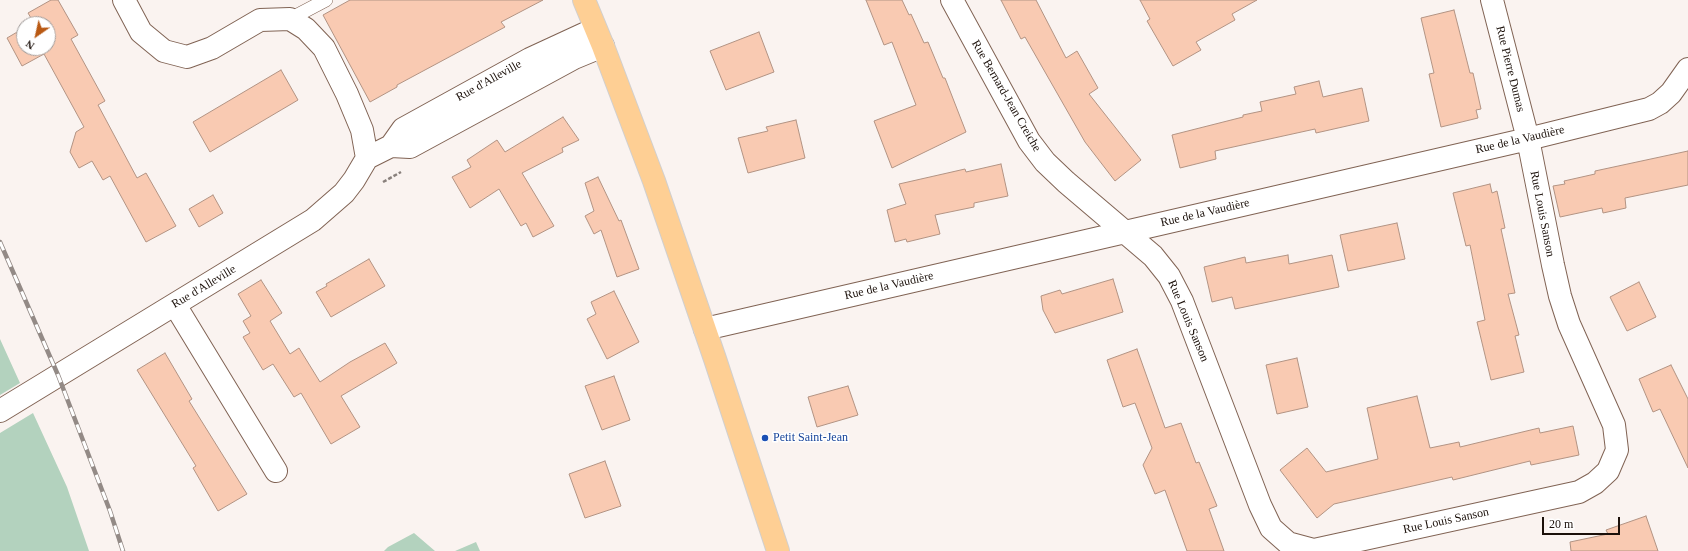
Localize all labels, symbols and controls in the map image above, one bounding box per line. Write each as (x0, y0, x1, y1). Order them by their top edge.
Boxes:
north arrow (16, 16, 56, 56)
street label: Rue Pierre Dumas (1492, 25, 1528, 113)
text: N (23, 38, 37, 52)
street label: Rue Bernard-Jean Creiche (968, 38, 1044, 154)
street label: Rue d'Alleville (454, 57, 524, 105)
street label: Rue de la Vaudière (1474, 123, 1566, 157)
street label: Rue Louis Sanson (1527, 170, 1557, 258)
street label: Rue de la Vaudière (1159, 196, 1251, 230)
street label: Rue d'Alleville (169, 262, 239, 312)
street label: Rue de la Vaudière (843, 269, 935, 303)
street label: Rue Louis Sanson (1164, 278, 1212, 364)
place label: Petit Saint-Jean (773, 431, 848, 445)
marker: Petit Saint-Jean (760, 433, 770, 443)
street label: Rue Louis Sanson (1402, 505, 1490, 537)
scale bar (1544, 509, 1622, 535)
text: 20 m (1549, 517, 1573, 531)

